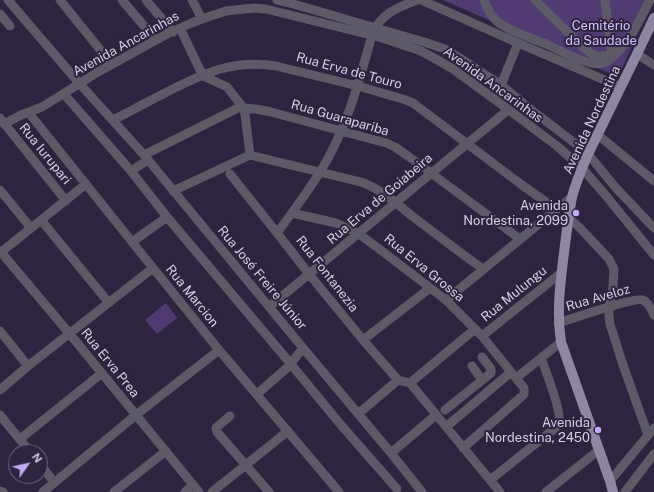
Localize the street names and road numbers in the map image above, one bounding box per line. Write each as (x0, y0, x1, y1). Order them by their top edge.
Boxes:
street label: Avenida Ancarinhas (70, 8, 182, 80)
street label: Avenida Ancarinhas (440, 44, 546, 126)
street label: Rua Erva de Touro (294, 49, 404, 93)
street label: Avenida Nordestina (560, 63, 624, 177)
street label: Rua Guarapariba (289, 97, 391, 139)
street label: Rua Iurupari (16, 120, 74, 188)
street label: Rua Erva de Goiabeira (324, 150, 436, 248)
street label: Rua José Freire Júnior (214, 223, 310, 333)
street label: Rua Erva Grossa (381, 231, 467, 305)
street label: Rua Fontanezia (292, 233, 362, 315)
street label: Rua Marcion (162, 262, 222, 330)
street label: Rua Mulungu (478, 263, 550, 325)
street label: Rua Aveloz (564, 281, 632, 315)
street label: Rua Erva Prea (77, 325, 143, 401)

